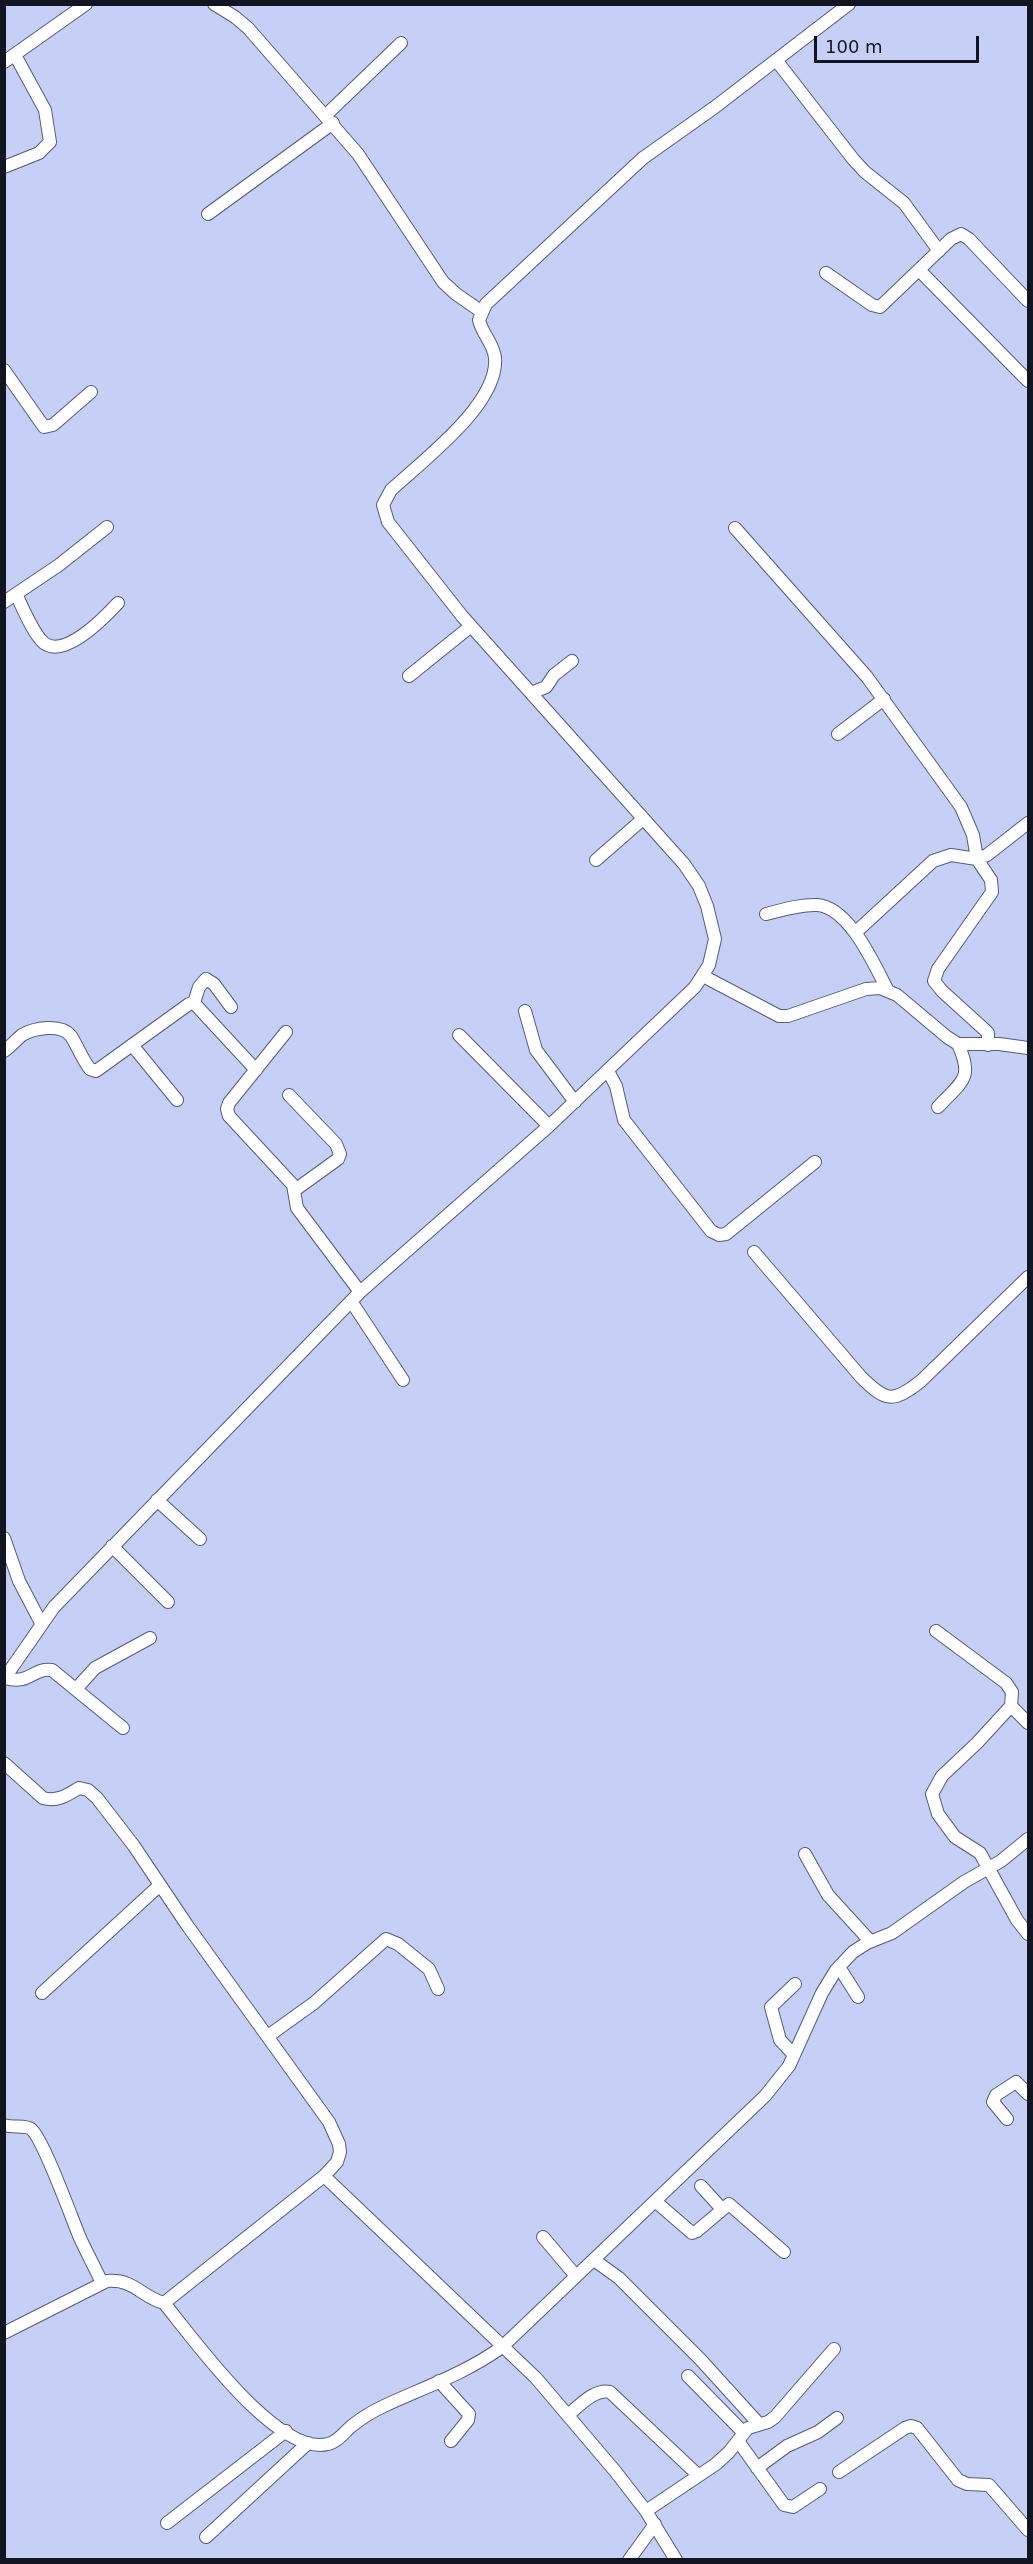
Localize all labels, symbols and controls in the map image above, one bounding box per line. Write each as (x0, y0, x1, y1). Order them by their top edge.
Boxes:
scale bar (817, 24, 982, 62)
text: 100 m (825, 36, 883, 57)

